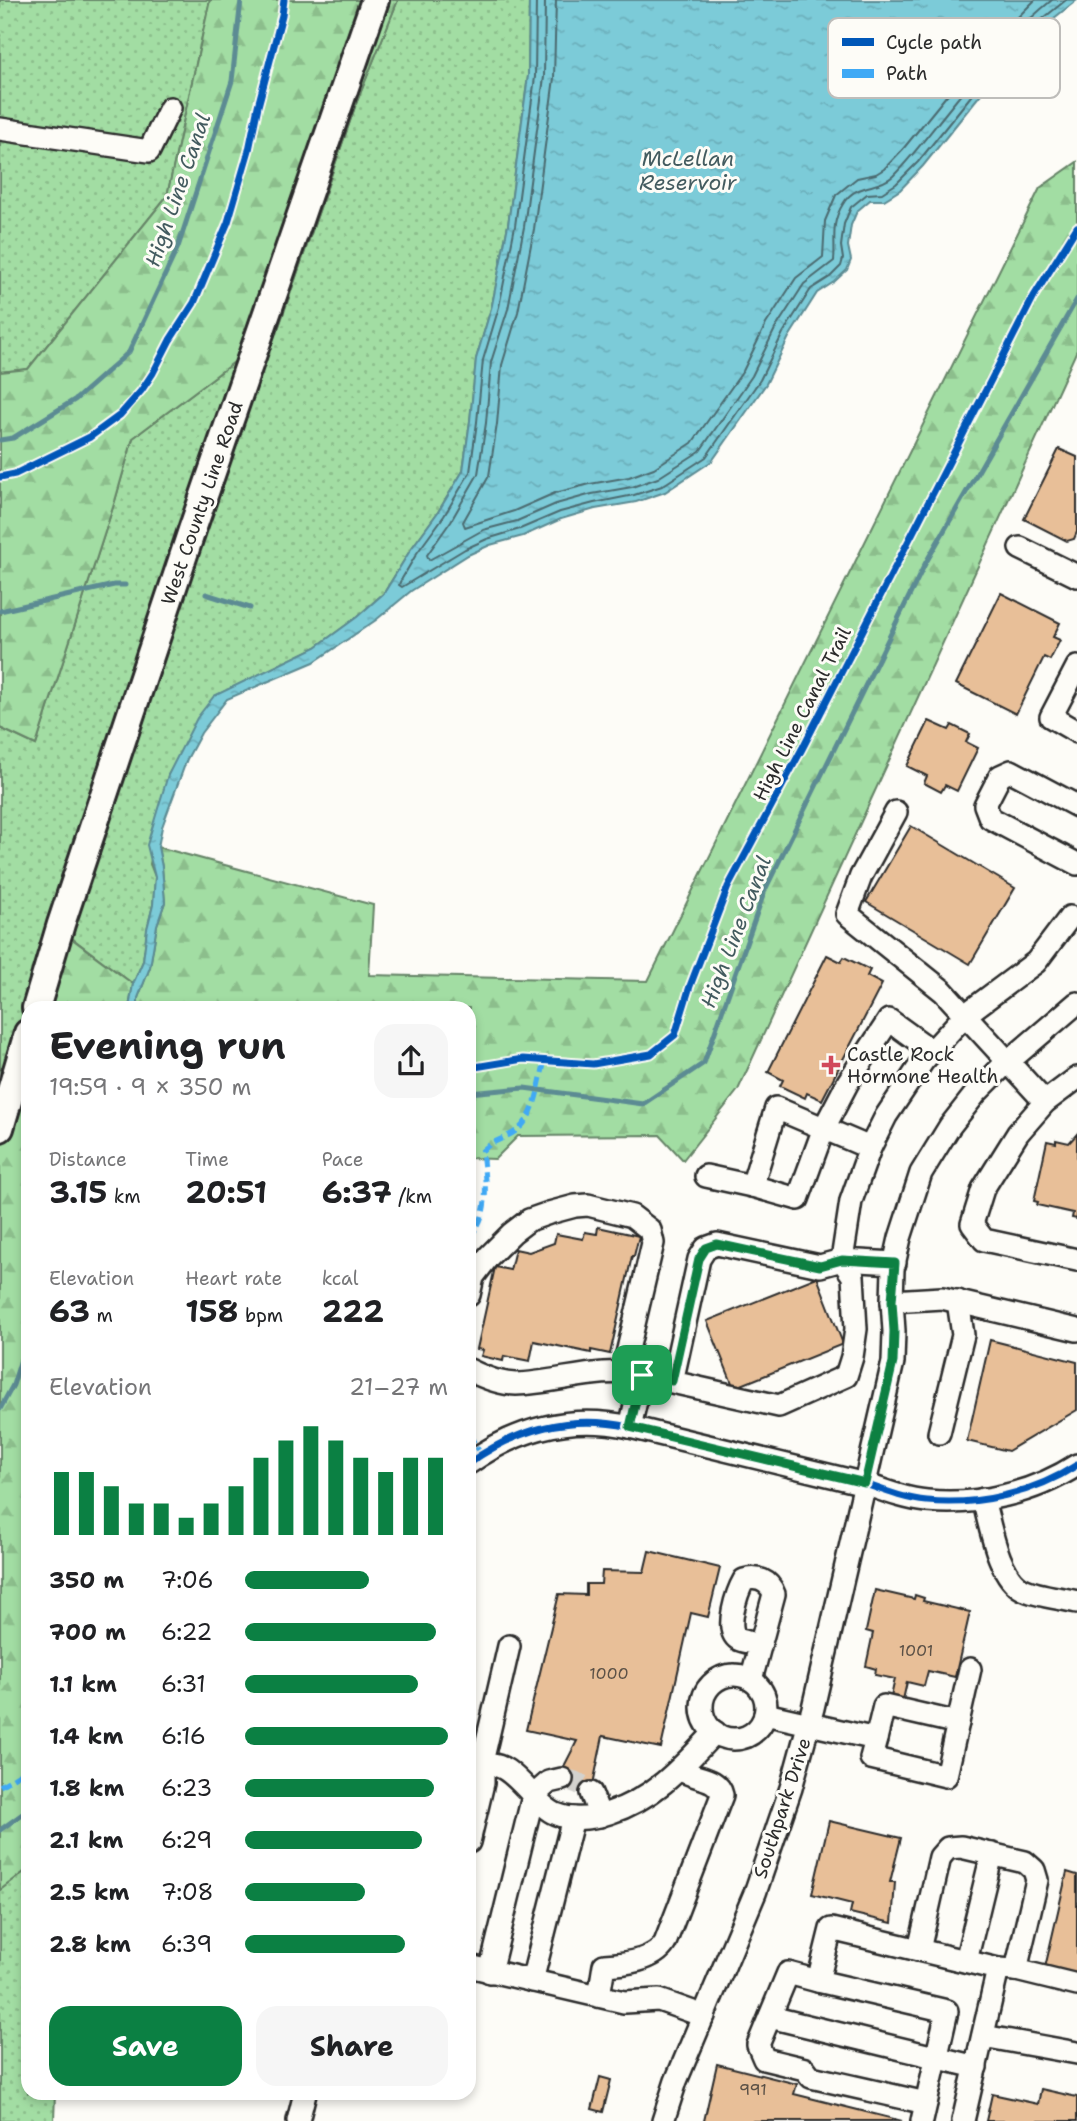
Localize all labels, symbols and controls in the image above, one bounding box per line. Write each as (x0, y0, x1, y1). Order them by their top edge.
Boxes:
legend (828, 18, 1060, 98)
text: Cycle path (886, 30, 982, 55)
text: Path (886, 61, 928, 86)
water label: High Line Canal (139, 109, 217, 271)
water label: McLellan Reservoir (639, 145, 738, 197)
street label: West County Line Road (155, 398, 249, 608)
street label: High Line Canal Trail (747, 623, 857, 805)
water label: High Line Canal (694, 852, 778, 1012)
text: Evening run (49, 1020, 286, 1071)
button: share (374, 1024, 448, 1098)
place label: Castle Rock Hormone Health (847, 1042, 998, 1089)
marker: Castle Rock Hormone Health (821, 1055, 841, 1075)
text: 19:59 · 9 × 350 m (49, 1072, 251, 1102)
text: Distance (49, 1147, 127, 1172)
text: Time (185, 1147, 229, 1172)
text: Pace (322, 1147, 363, 1172)
text: 3.15 (49, 1172, 107, 1213)
text: 20:51 (185, 1172, 267, 1213)
text: 6:37 (322, 1172, 392, 1213)
text: km (107, 1184, 141, 1209)
text: /km (392, 1184, 432, 1209)
text: Elevation (49, 1266, 134, 1291)
text: Heart rate (185, 1266, 282, 1291)
text: kcal (322, 1266, 359, 1291)
text: 63 (49, 1291, 90, 1332)
text: 158 (185, 1291, 239, 1332)
text: 222 (322, 1291, 384, 1332)
text: m (90, 1303, 113, 1328)
text: bpm (239, 1303, 283, 1328)
pin (612, 1345, 672, 1405)
icon: arrive (623, 1356, 661, 1394)
text: Elevation (49, 1372, 152, 1402)
text: 21–27 m (349, 1372, 448, 1402)
text: 350 m (49, 1565, 124, 1595)
text: 7:06 (161, 1565, 214, 1595)
text: 700 m (49, 1617, 126, 1647)
text: 6:22 (161, 1617, 212, 1647)
house number: 1001 (899, 1640, 933, 1661)
house number: 1000 (589, 1663, 629, 1684)
text: 1.1 km (49, 1669, 117, 1699)
text: 6:31 (161, 1669, 206, 1699)
text: 1.4 km (49, 1721, 123, 1751)
text: 6:16 (161, 1721, 206, 1751)
street label: Southpark Drive (747, 1734, 817, 1882)
text: 1.8 km (49, 1773, 124, 1803)
text: 6:23 (161, 1773, 212, 1803)
text: 2.1 km (49, 1825, 123, 1855)
text: 6:29 (161, 1825, 212, 1855)
text: 2.5 km (49, 1877, 130, 1907)
text: 7:08 (161, 1877, 214, 1907)
text: 2.8 km (49, 1929, 131, 1959)
text: 6:39 (161, 1929, 212, 1959)
button: Save (49, 2006, 242, 2086)
button: Share (256, 2006, 448, 2086)
house number: 991 (739, 2079, 767, 2100)

